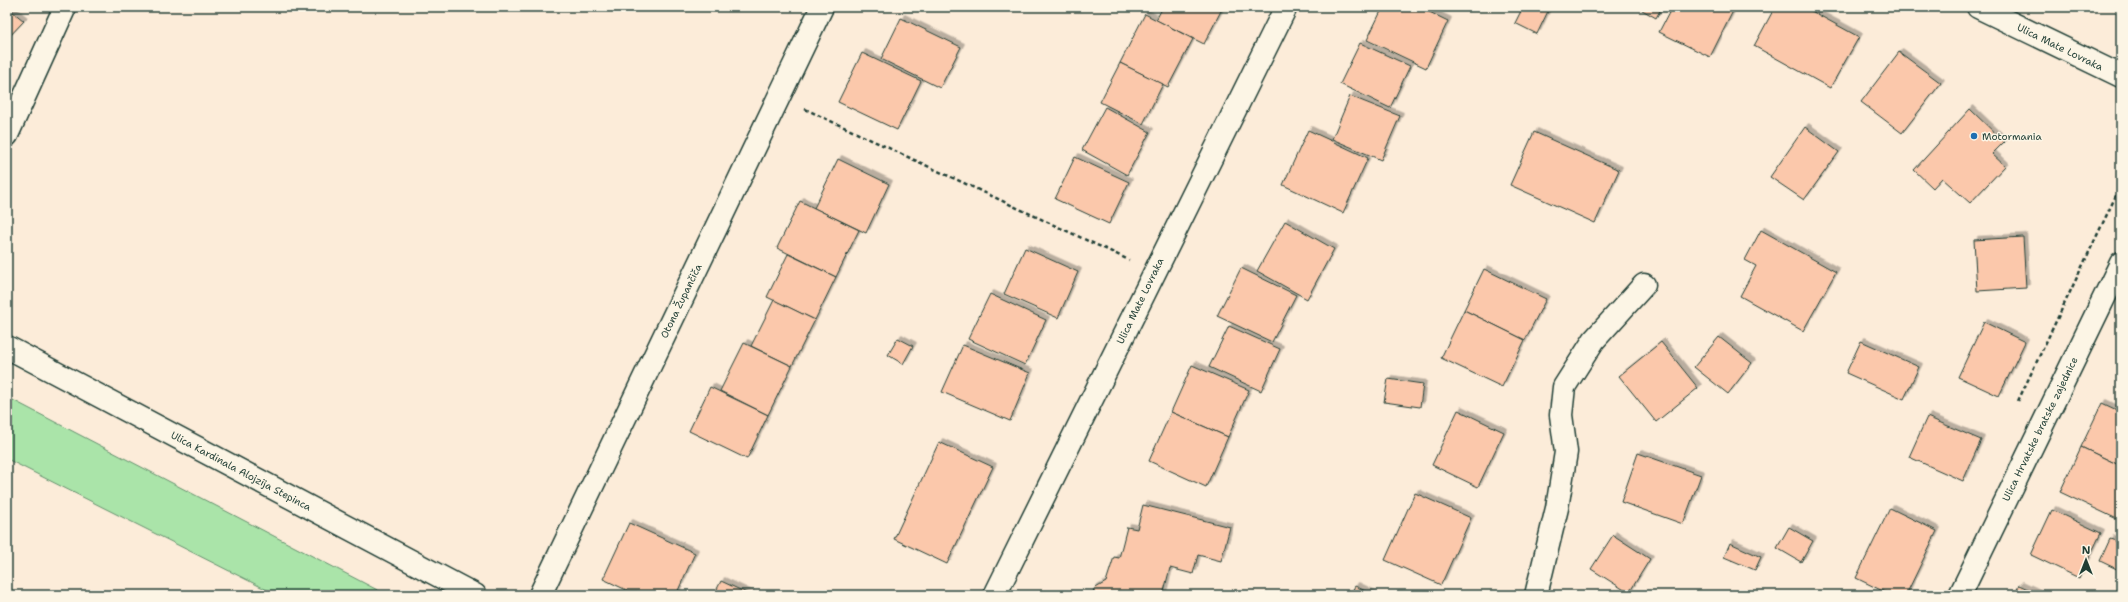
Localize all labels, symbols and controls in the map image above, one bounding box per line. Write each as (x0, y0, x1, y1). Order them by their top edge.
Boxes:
street label: Ulica Mate Lovraka (2015, 21, 2106, 74)
place label: Motormania (1982, 130, 2042, 143)
marker: Motormania (1969, 131, 1979, 141)
street label: Ulica Mate Lovraka (1114, 255, 1167, 346)
street label: Otona Župančiča (657, 261, 705, 340)
street label: Ulica Hrvatske bratske zajednice (1999, 355, 2081, 503)
street label: Ulica Kardinala Alojzija Stepinca (169, 428, 314, 514)
north arrow (2066, 540, 2106, 580)
text: N (2082, 543, 2091, 558)

